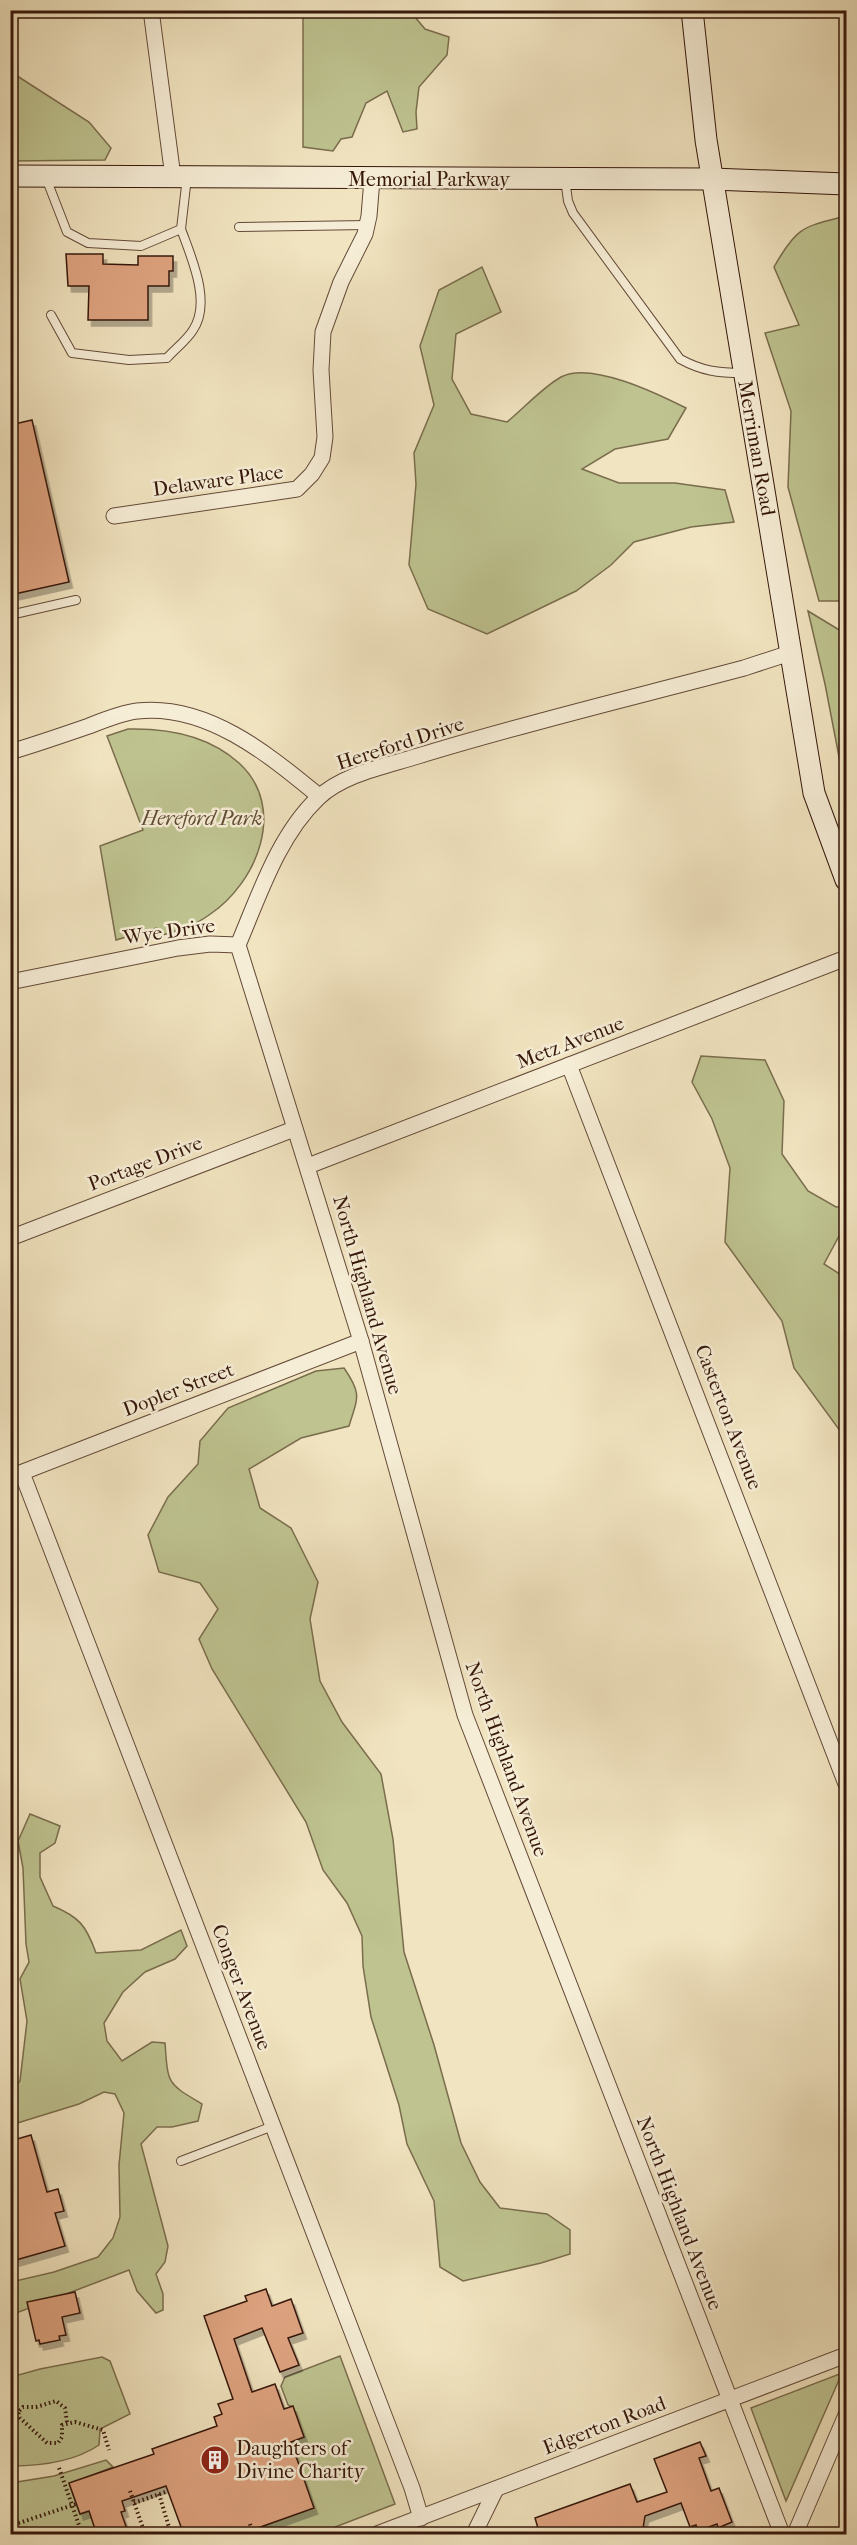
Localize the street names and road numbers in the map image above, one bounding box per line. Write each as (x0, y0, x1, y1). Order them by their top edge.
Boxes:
street label: Memorial Parkway (348, 168, 511, 191)
street label: Merriman Road (733, 379, 780, 519)
street label: Delaware Place (151, 460, 285, 501)
street label: Hereford Drive (334, 712, 467, 775)
street label: Wye Drive (121, 914, 217, 949)
street label: Metz Avenue (513, 1011, 627, 1073)
street label: Portage Drive (85, 1131, 206, 1196)
street label: North Highland Avenue (328, 1193, 407, 1397)
street label: Casterton Avenue (690, 1341, 767, 1493)
street label: Dopler Street (119, 1358, 237, 1421)
street label: North Highland Avenue (461, 1659, 553, 1860)
street label: Conger Avenue (207, 1921, 276, 2053)
street label: North Highland Avenue (632, 2113, 727, 2313)
street label: Edgerton Road (539, 2391, 670, 2459)

